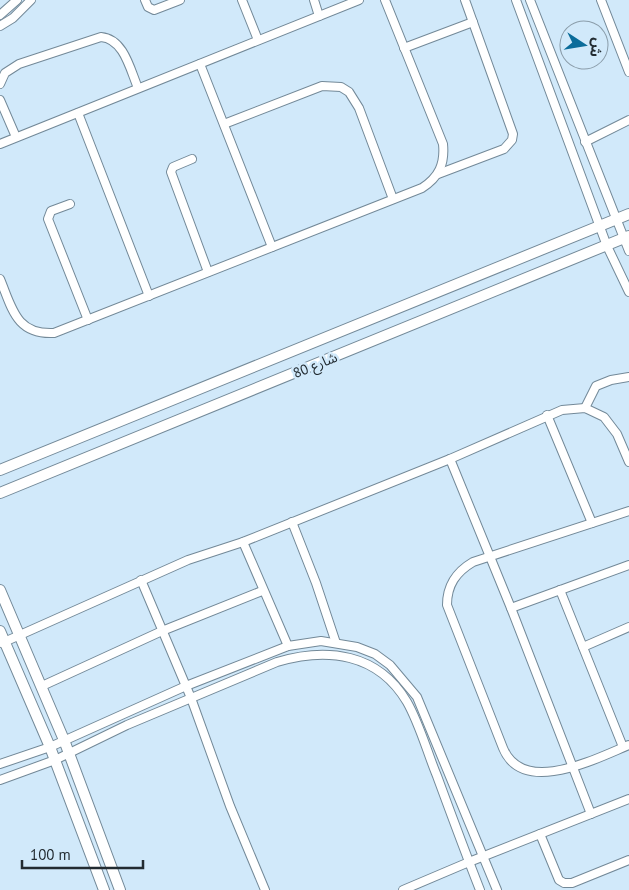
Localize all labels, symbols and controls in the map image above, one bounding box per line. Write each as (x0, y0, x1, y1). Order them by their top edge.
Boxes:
north arrow (559, 20, 609, 70)
text: ش (586, 36, 608, 59)
street label: شارع 80 (290, 348, 341, 384)
scale bar (22, 838, 144, 870)
text: 100 m (30, 845, 71, 864)

